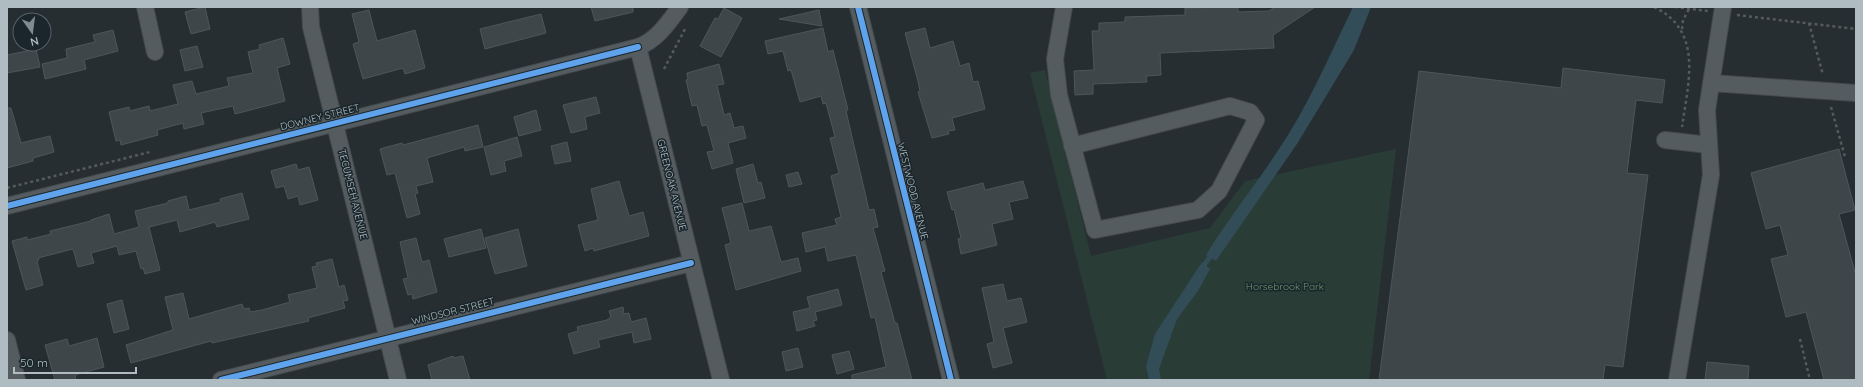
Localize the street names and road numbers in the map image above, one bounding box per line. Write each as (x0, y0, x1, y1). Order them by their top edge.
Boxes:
street label: DOWNEY STREET (279, 101, 361, 133)
street label: GREENOAK AVENUE (654, 138, 690, 232)
street label: WESTWOOD AVENUE (895, 141, 931, 241)
street label: TECUMSEH AVENUE (335, 147, 371, 241)
street label: WINDSOR STREET (410, 294, 496, 328)

